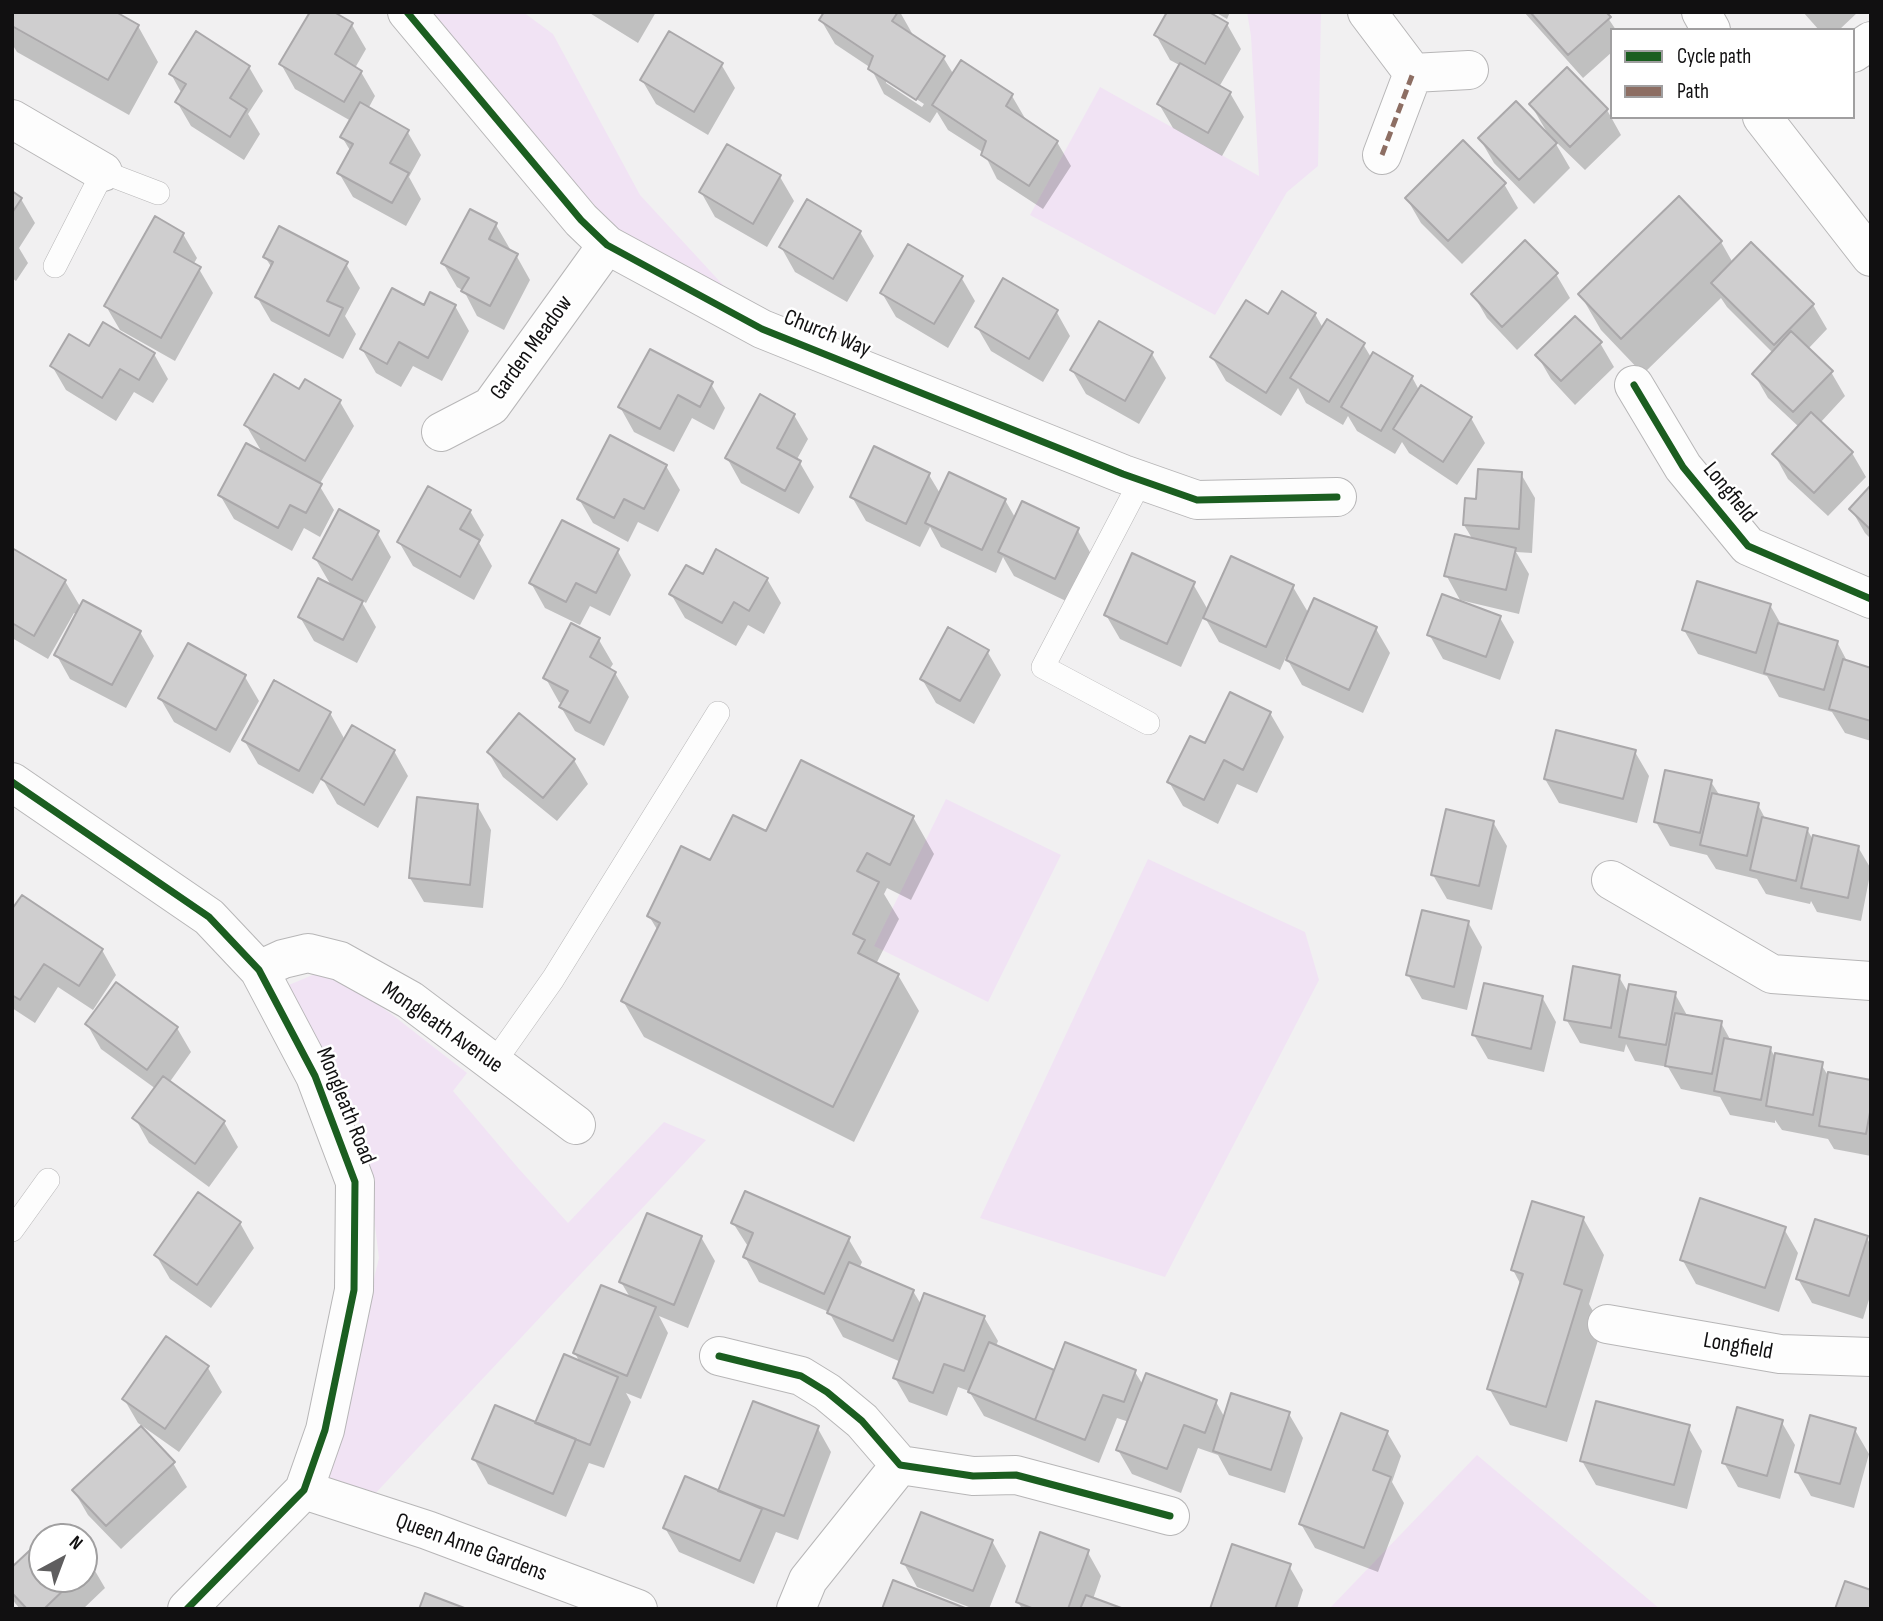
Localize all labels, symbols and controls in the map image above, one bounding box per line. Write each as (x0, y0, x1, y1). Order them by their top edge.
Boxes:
legend (1610, 28, 1855, 119)
text: Cycle path (1677, 44, 1751, 69)
text: Path (1677, 79, 1709, 104)
street label: Garden Meadow (485, 290, 579, 406)
street label: Church Way (779, 304, 875, 364)
street label: Longfield (1696, 457, 1762, 529)
street label: Mongleath Avenue (376, 976, 508, 1080)
street label: Mongleath Road (309, 1044, 381, 1168)
street label: Longfield (1701, 1327, 1775, 1367)
street label: Queen Anne Gardens (391, 1508, 551, 1588)
north arrow (28, 1523, 98, 1593)
text: N (64, 1531, 87, 1555)

